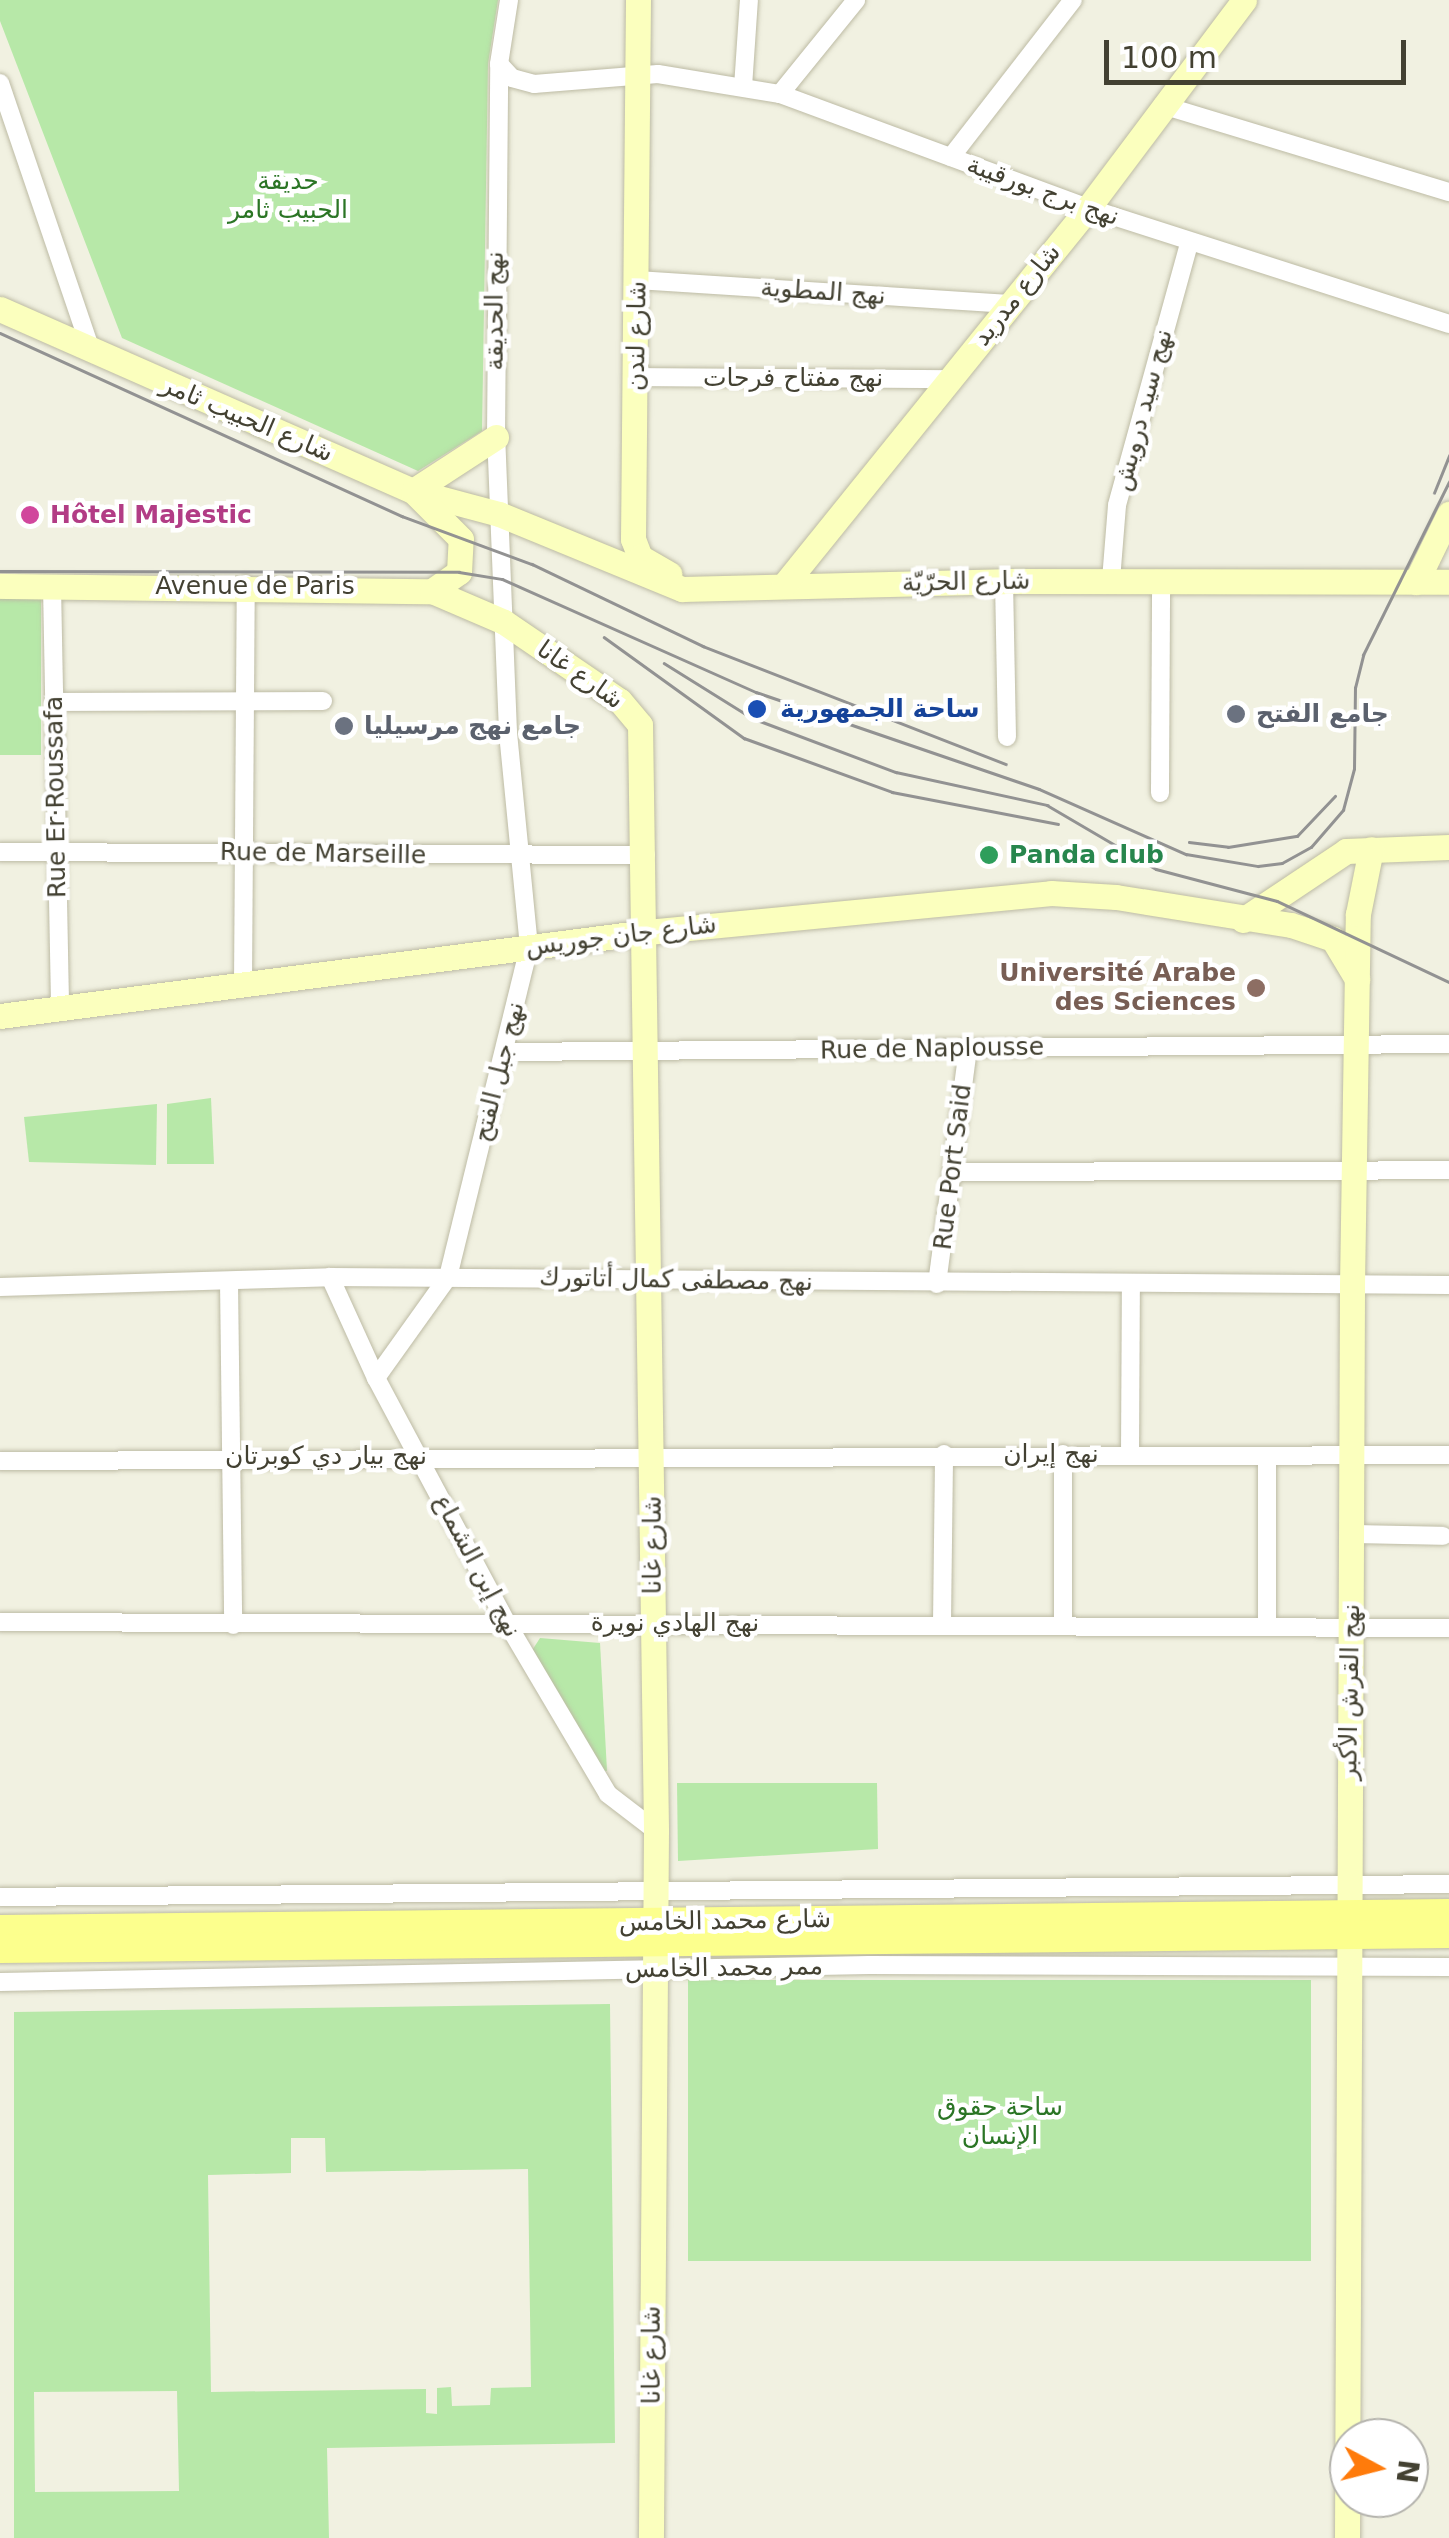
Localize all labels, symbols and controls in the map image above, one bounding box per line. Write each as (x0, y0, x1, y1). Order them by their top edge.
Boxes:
scale bar (1109, 20, 1412, 82)
text: 100 m (1121, 40, 1217, 75)
street label: نهج برج بورقيبة (963, 150, 1123, 232)
park label: حديقة الحبيب ثامر (228, 167, 348, 226)
street label: شارع مدريد (967, 238, 1067, 352)
street label: نهج الحديقة (480, 251, 510, 371)
street label: نهج المطوية (759, 273, 887, 311)
street label: شارع لندن (621, 281, 653, 391)
street label: نهج سيد درويش (1107, 326, 1179, 494)
street label: نهج مفتاح فرحات (703, 363, 883, 393)
street label: شارع الحبيب ثامر (157, 369, 337, 469)
place label: Hôtel Majestic (50, 500, 252, 530)
marker: Hôtel Majestic (19, 504, 41, 526)
street label: شارع الحرّيّة (902, 566, 1030, 598)
street label: Avenue de Paris (155, 571, 355, 601)
street label: شارع غانا (531, 634, 629, 716)
place label: ساحة الجمهورية (780, 694, 980, 724)
street label: Rue Er·Roussafa (39, 696, 73, 898)
marker: ساحة الجمهورية (744, 696, 770, 722)
place label: جامع الفتح (1256, 699, 1389, 729)
marker: جامع الفتح (1225, 703, 1247, 725)
place label: جامع نهج مرسيليا (364, 711, 581, 741)
marker: جامع نهج مرسيليا (333, 715, 355, 737)
street label: Rue de Marseille (220, 837, 426, 871)
place label: Panda club (1009, 840, 1164, 870)
marker: Panda club (978, 844, 1000, 866)
street label: شارع جان جوريس (524, 909, 718, 963)
place label: Université Arabe des Sciences (999, 959, 1236, 1018)
marker: Université Arabe des Sciences (1245, 977, 1267, 999)
street label: نهج جبل الفتح (467, 999, 531, 1145)
street label: Rue de Naplousse (820, 1032, 1044, 1066)
street label: Rue Port Said (928, 1082, 978, 1252)
street label: نهج مصطفى كمال أتاتورك (539, 1263, 813, 1297)
street label: نهج إيران (1003, 1439, 1099, 1469)
street label: نهج بيار دي كوبرتان (225, 1441, 427, 1471)
street label: نهج إبن الشماع (427, 1490, 527, 1642)
street label: شارع غانا (638, 1496, 668, 1594)
street label: نهج القرش الأكبر (1333, 1604, 1367, 1780)
street label: نهج الهادي نويرة (591, 1608, 759, 1638)
street label: شارع محمد الخامس (619, 1904, 831, 1938)
street label: ممر محمد الخامس (625, 1951, 823, 1985)
park label: ساحة حقوق الإنسان (937, 2093, 1063, 2152)
street label: شارع غانا (637, 2306, 667, 2404)
north arrow (1329, 2418, 1429, 2518)
text: N (1389, 2458, 1425, 2485)

